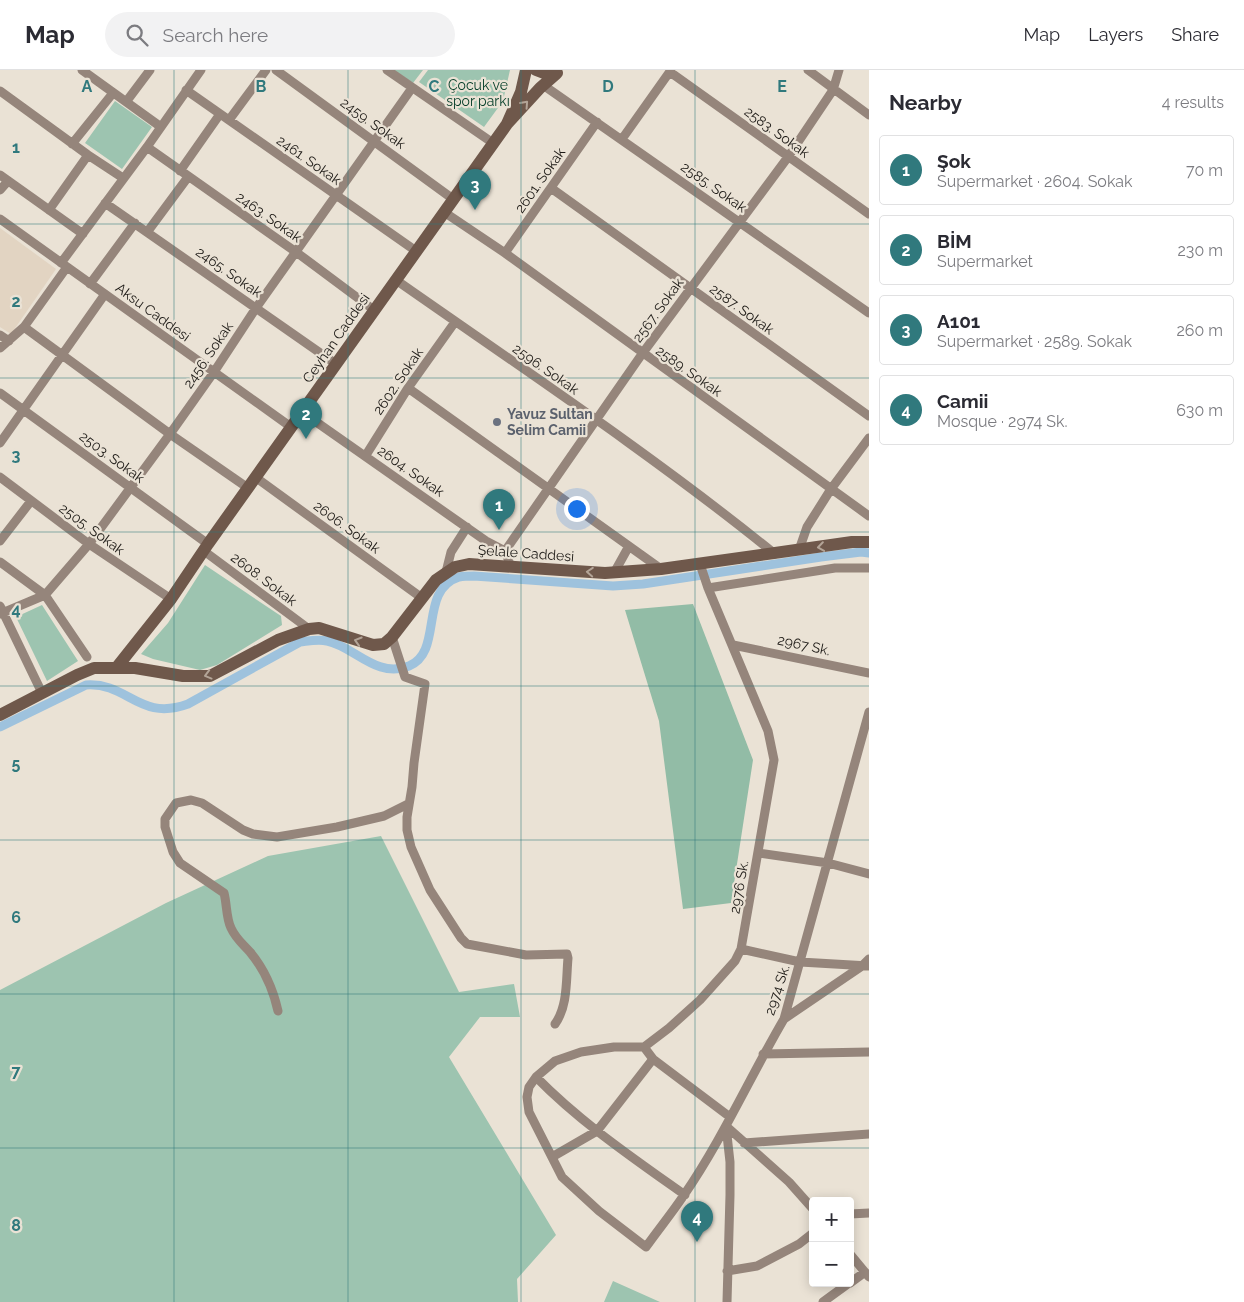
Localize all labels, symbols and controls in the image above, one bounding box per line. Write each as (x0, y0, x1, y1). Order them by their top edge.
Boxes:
search box (105, 12, 455, 57)
text: Map (25, 20, 75, 49)
icon: search (123, 21, 151, 49)
text: Search here (163, 24, 268, 46)
text: Map (1024, 24, 1060, 45)
text: Layers (1088, 24, 1143, 45)
text: Share (1171, 24, 1219, 45)
text: A (82, 77, 93, 96)
text: B (256, 77, 267, 96)
text: C (429, 77, 440, 96)
park label: Çocuk ve spor parkı (446, 77, 510, 109)
text: D (602, 77, 614, 96)
text: E (777, 77, 787, 96)
text: Nearby (889, 90, 962, 115)
text: 4 results (1162, 93, 1224, 112)
street label: 2459. Sokak (337, 94, 409, 152)
one-way arrow (519, 100, 528, 109)
street label: 2583. Sokak (741, 103, 813, 161)
street label: 2461. Sokak (274, 132, 345, 188)
text: 1 (12, 138, 20, 157)
street label: 2601. Sokak (512, 144, 569, 216)
text: Şok (937, 150, 971, 172)
street label: 2585. Sokak (678, 159, 750, 216)
text: 1 (902, 161, 910, 180)
text: 70 m (1186, 161, 1223, 180)
pin: 3 (459, 169, 491, 210)
text: Supermarket · 2604. Sokak (937, 172, 1133, 191)
street label: 2463. Sokak (233, 189, 305, 246)
text: BİM (937, 230, 972, 252)
text: 2 (901, 241, 911, 260)
text: 230 m (1178, 241, 1223, 260)
street label: 2465. Sokak (193, 244, 265, 301)
text: Supermarket (937, 252, 1033, 271)
street label: 2567. Sokak (629, 274, 687, 345)
street label: Aksu Caddesi (113, 280, 193, 344)
street label: 2587. Sokak (707, 280, 778, 338)
street label: Ceyhan Caddesi (299, 290, 373, 386)
text: 2 (11, 292, 21, 311)
text: A101 (937, 310, 980, 332)
street label: 2456. Sokak (180, 318, 236, 391)
text: 3 (902, 321, 910, 340)
text: 260 m (1176, 321, 1223, 340)
text: Supermarket · 2589. Sokak (937, 332, 1132, 351)
street label: 2596. Sokak (510, 340, 583, 398)
street label: 2589. Sokak (653, 342, 726, 400)
street label: 2602. Sokak (370, 344, 427, 417)
text: Camii (937, 390, 988, 412)
pin: 2 (290, 398, 322, 439)
text: 4 (901, 401, 911, 420)
text: 630 m (1176, 401, 1223, 420)
place label: Yavuz Sultan Selim Camii (507, 406, 593, 438)
text: Mosque · 2974 Sk. (937, 412, 1067, 431)
marker: Yavuz Sultan Selim Camii (491, 416, 503, 428)
street label: 2503. Sokak (76, 428, 148, 486)
street label: 2604. Sokak (375, 442, 448, 500)
text: 3 (12, 446, 21, 465)
pin: 1 (483, 489, 515, 530)
your location (564, 496, 590, 522)
street label: 2606. Sokak (311, 498, 384, 557)
street label: 2505. Sokak (56, 500, 128, 558)
one-way arrow (816, 541, 824, 552)
street label: Şelale Caddesi (477, 542, 575, 564)
street label: 2608. Sokak (228, 549, 300, 609)
one-way arrow (586, 567, 594, 578)
text: 4 (11, 600, 21, 619)
street label: 2967 Sk. (776, 632, 832, 658)
one-way arrow (355, 636, 363, 646)
one-way arrow (204, 669, 213, 680)
text: 5 (12, 754, 21, 773)
street label: 2976 Sk. (726, 859, 752, 915)
text: 6 (11, 908, 21, 927)
street label: 2974 Sk. (761, 963, 793, 1017)
text: 7 (12, 1062, 21, 1081)
map controls (809, 1197, 854, 1287)
button: + (809, 1197, 854, 1242)
pin: 4 (681, 1201, 713, 1242)
text: 8 (11, 1216, 21, 1235)
button: − (809, 1242, 854, 1287)

